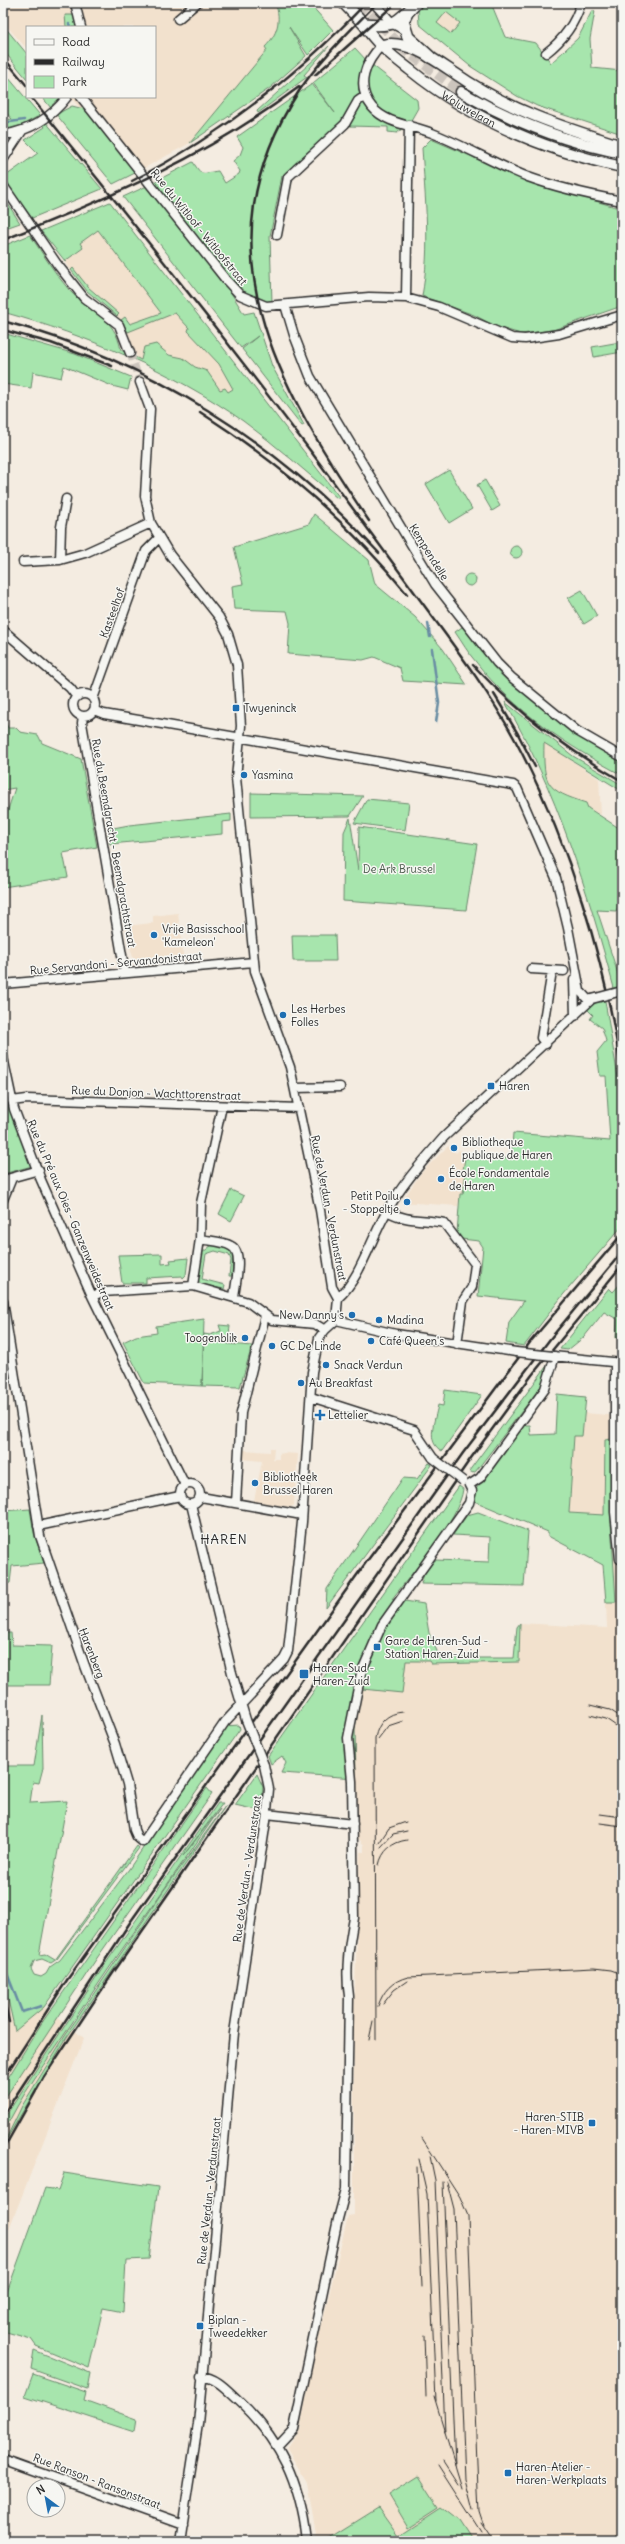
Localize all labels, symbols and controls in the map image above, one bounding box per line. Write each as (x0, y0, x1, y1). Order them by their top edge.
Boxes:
legend (26, 26, 156, 98)
text: Road (62, 34, 90, 49)
text: Railway (62, 54, 105, 69)
text: Park (62, 74, 87, 89)
street label: Woluwelaan (439, 88, 498, 130)
street label: Rue du Witloof - Witloofstraat (148, 166, 250, 288)
street label: Kempendelle (406, 521, 452, 583)
street label: Kasteelhof (97, 586, 128, 640)
place label: Twyeninck (244, 701, 297, 715)
marker: Twyeninck (231, 703, 241, 713)
street label: Rue du Beemdgracht - Beemdgrachtstraat (89, 738, 139, 949)
place label: Yasmina (252, 768, 293, 782)
marker: Yasmina (239, 770, 249, 780)
park label: De Ark Brussel (363, 862, 435, 876)
place label: Vrije Basisschool 'Kameleon' (162, 922, 244, 949)
marker: Vrije Basisschool 'Kameleon' (149, 930, 159, 940)
street label: Rue Servandoni - Servandonistraat (29, 948, 203, 978)
place label: Les Herbes Folles (291, 1002, 345, 1029)
marker: Les Herbes Folles (278, 1010, 288, 1020)
place label: Haren (499, 1079, 530, 1093)
marker: Haren (486, 1081, 496, 1091)
street label: Rue du Donjon - Wachttorenstraat (71, 1083, 241, 1103)
street label: Rue du Pré aux Oies - Ganzenweidestraat (24, 1118, 118, 1313)
street label: Rue de Verdun - Verdunstraat (308, 1134, 350, 1282)
place label: Bibliotheque publique de Haren (462, 1135, 552, 1162)
marker: Bibliotheque publique de Haren (449, 1143, 459, 1153)
place label: École Fondamentale de Haren (449, 1165, 549, 1193)
marker: École Fondamentale de Haren (436, 1174, 446, 1184)
place label: Petit Poilu - Stoppeltje (343, 1189, 400, 1216)
marker: Petit Poilu - Stoppeltje (402, 1197, 412, 1207)
place label: New Danny's (279, 1308, 344, 1322)
marker: New Danny's (347, 1310, 357, 1320)
place label: Madina (387, 1313, 424, 1327)
marker: Madina (374, 1315, 384, 1325)
place label: Toogenblik (185, 1331, 237, 1345)
marker: Toogenblik (240, 1333, 250, 1343)
place label: Café Queen's (379, 1334, 444, 1348)
marker: Café Queen's (366, 1336, 376, 1346)
place label: GC De Linde (280, 1339, 341, 1353)
marker: GC De Linde (267, 1341, 277, 1351)
place label: Snack Verdun (334, 1358, 403, 1372)
marker: Snack Verdun (321, 1360, 331, 1370)
place label: Au Breakfast (309, 1376, 373, 1390)
marker: Au Breakfast (296, 1378, 306, 1388)
place label: Lettelier (328, 1408, 369, 1422)
marker: Lettelier (315, 1410, 325, 1420)
place label: Bibliotheek Brussel Haren (263, 1470, 333, 1497)
marker: Bibliotheek Brussel Haren (250, 1478, 260, 1488)
district label: HAREN (200, 1531, 248, 1548)
street label: Harenberg (76, 1626, 108, 1680)
place label: Gare de Haren-Sud - Station Haren-Zuid (385, 1634, 488, 1661)
marker: Gare de Haren-Sud - Station Haren-Zuid (372, 1642, 382, 1652)
place label: Haren-Sud - Haren-Zuid (313, 1661, 374, 1688)
marker: Haren-Sud - Haren-Zuid (298, 1668, 310, 1680)
street label: Rue de Verdun - Verdunstraat (230, 1794, 264, 1943)
place label: Haren-STIB - Haren-MIVB (514, 2110, 584, 2137)
street label: Rue de Verdun - Verdunstraat (194, 2116, 224, 2265)
marker: Haren-STIB - Haren-MIVB (587, 2118, 597, 2128)
place label: Biplan - Tweedekker (208, 2313, 268, 2340)
marker: Biplan - Tweedekker (195, 2321, 205, 2331)
street label: Rue Ranson - Ransonstraat (31, 2450, 163, 2512)
place label: Haren-Atelier - Haren-Werkplaats (516, 2460, 607, 2487)
marker: Haren-Atelier - Haren-Werkplaats (503, 2468, 513, 2478)
north arrow (26, 2478, 66, 2518)
text: N (34, 2482, 48, 2497)

